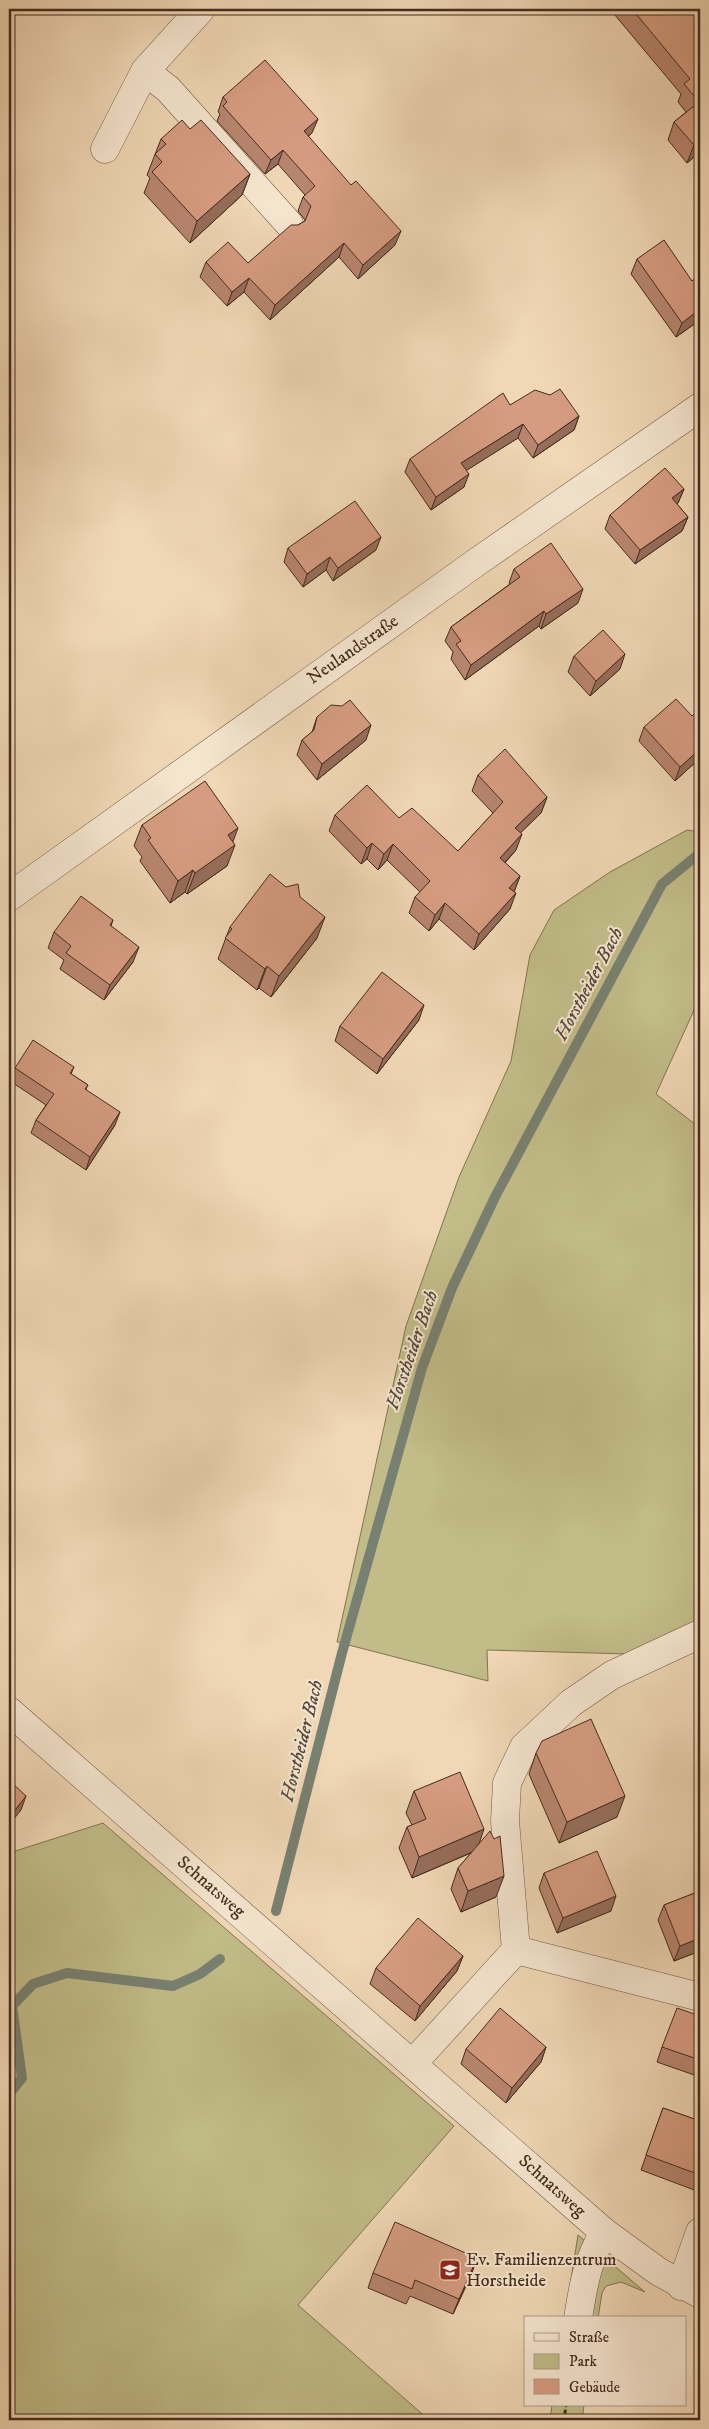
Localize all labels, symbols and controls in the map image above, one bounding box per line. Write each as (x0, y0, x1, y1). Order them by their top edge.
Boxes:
street label: Neulandstraße (303, 610, 403, 690)
water label: Horstheider Bach (549, 923, 629, 1045)
water label: Horstheider Bach (381, 1287, 443, 1413)
water label: Horstheider Bach (276, 1678, 328, 1805)
street label: Schnatsweg (172, 1851, 250, 1923)
street label: Schnatsweg (514, 2150, 590, 2222)
place label: Ev. Familienzentrum Horstheide (466, 2249, 616, 2292)
school or university icon: Ev. Familienzentrum Horstheide (438, 2258, 462, 2282)
legend (524, 2316, 686, 2406)
text: Straße (569, 2328, 609, 2347)
text: Park (569, 2352, 598, 2371)
text: Gebäude (569, 2378, 620, 2397)

